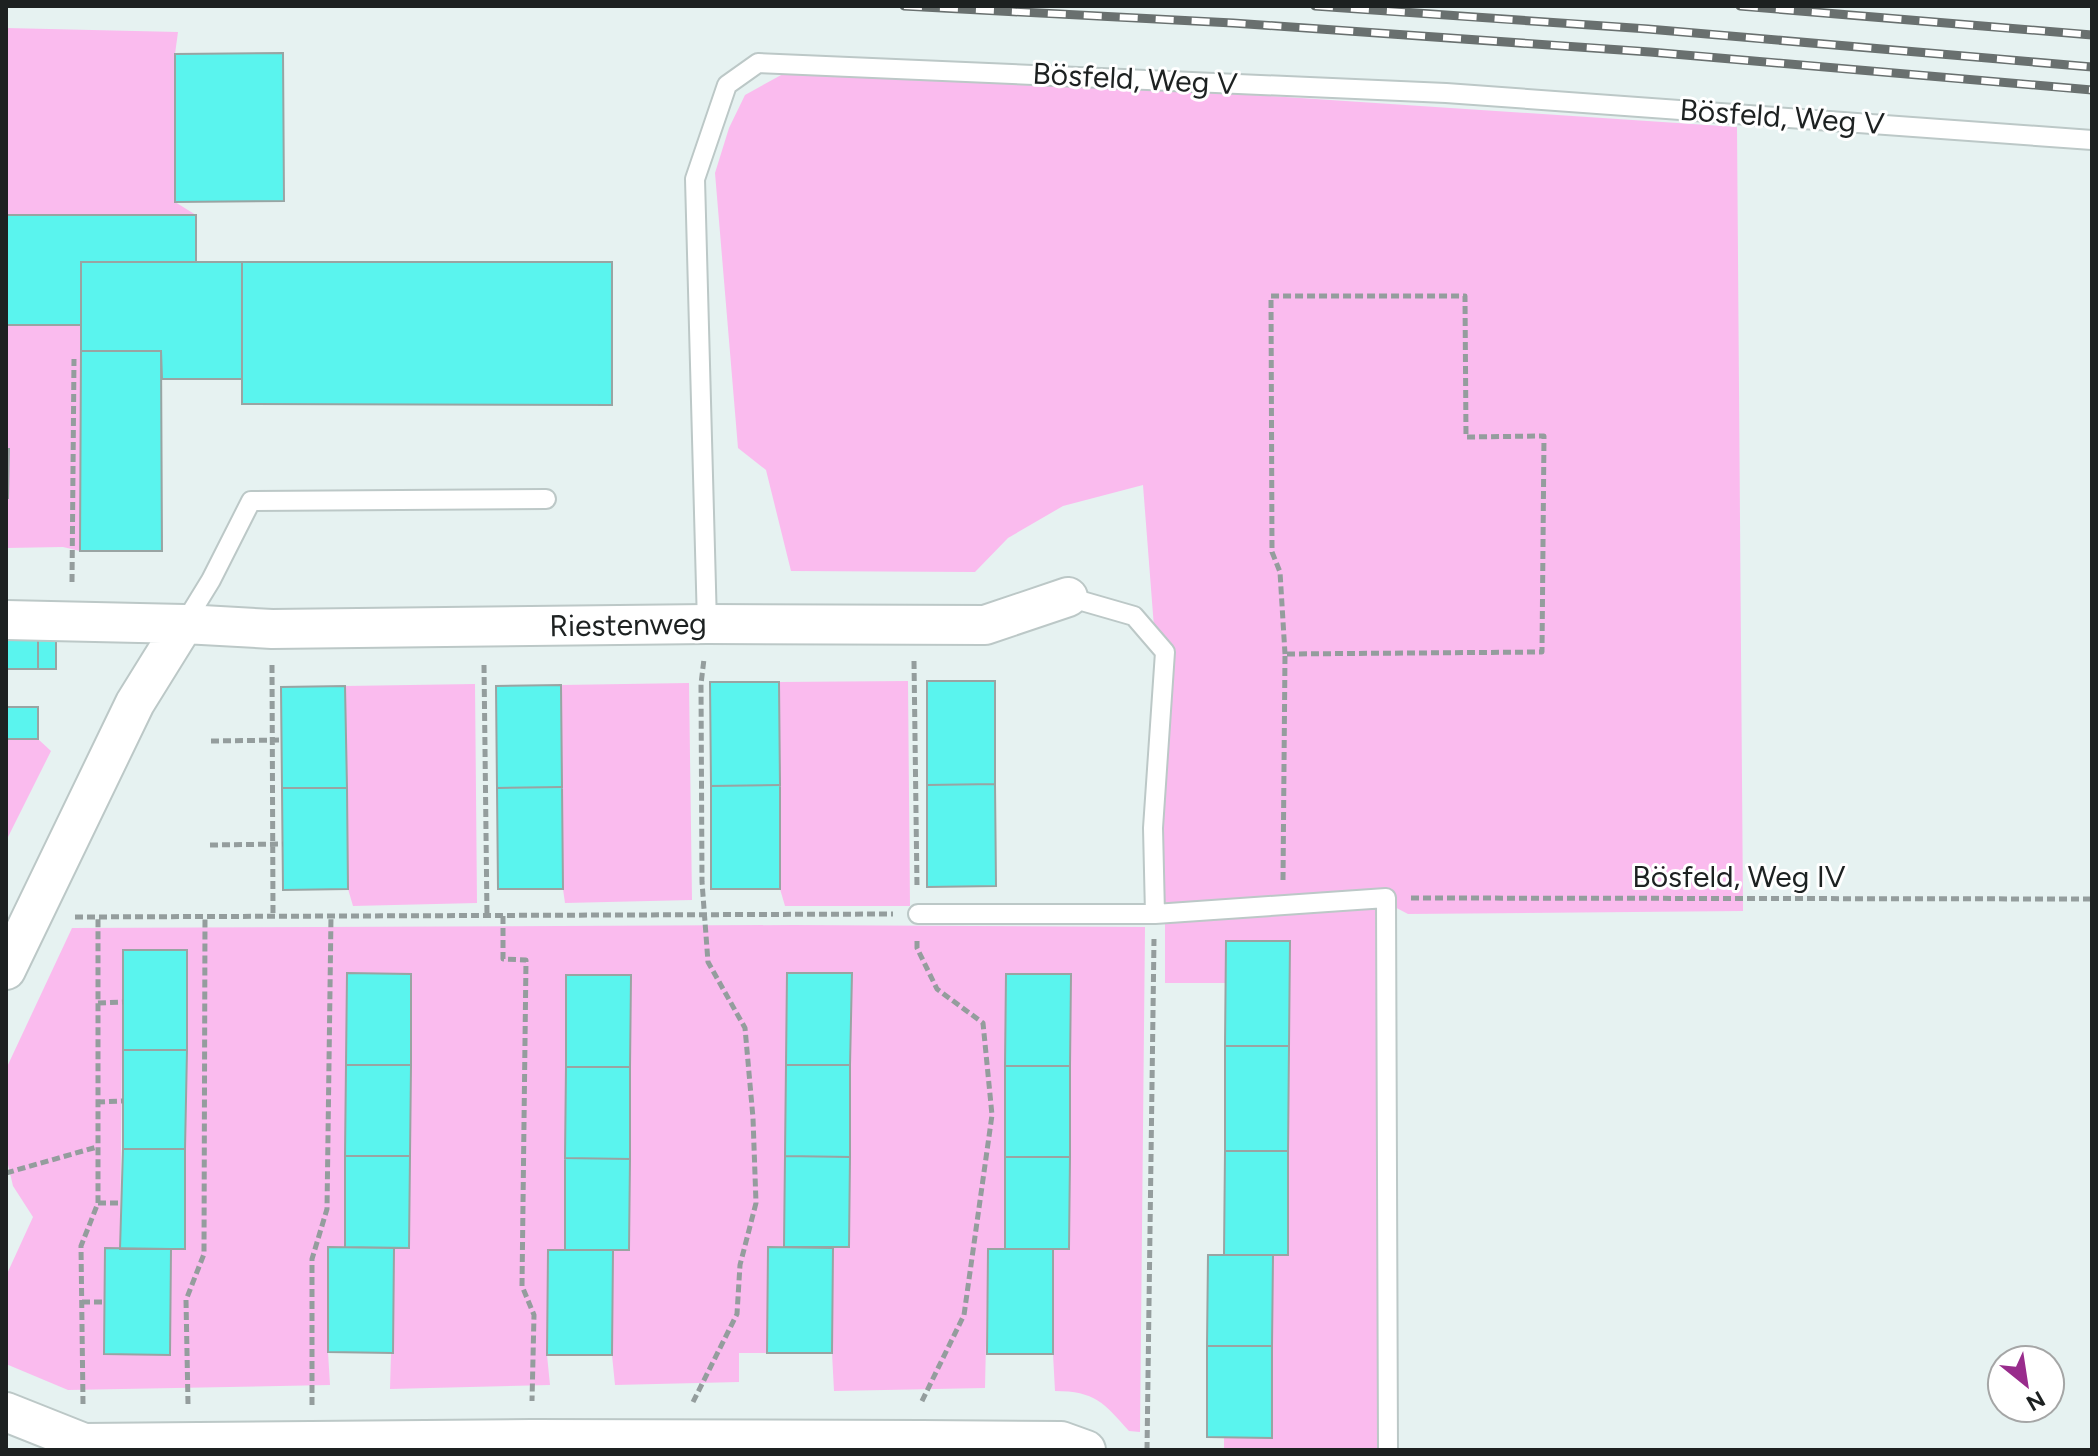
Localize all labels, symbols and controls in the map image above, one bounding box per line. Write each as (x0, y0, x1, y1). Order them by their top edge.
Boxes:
street label: Bösfeld, Weg V (1032, 55, 1239, 102)
street label: Bösfeld, Weg V (1678, 91, 1886, 142)
street label: Riestenweg (549, 605, 707, 644)
street label: Bösfeld, Weg IV (1632, 858, 1846, 895)
north arrow (1986, 1344, 2066, 1424)
text: N (2022, 1385, 2050, 1417)

